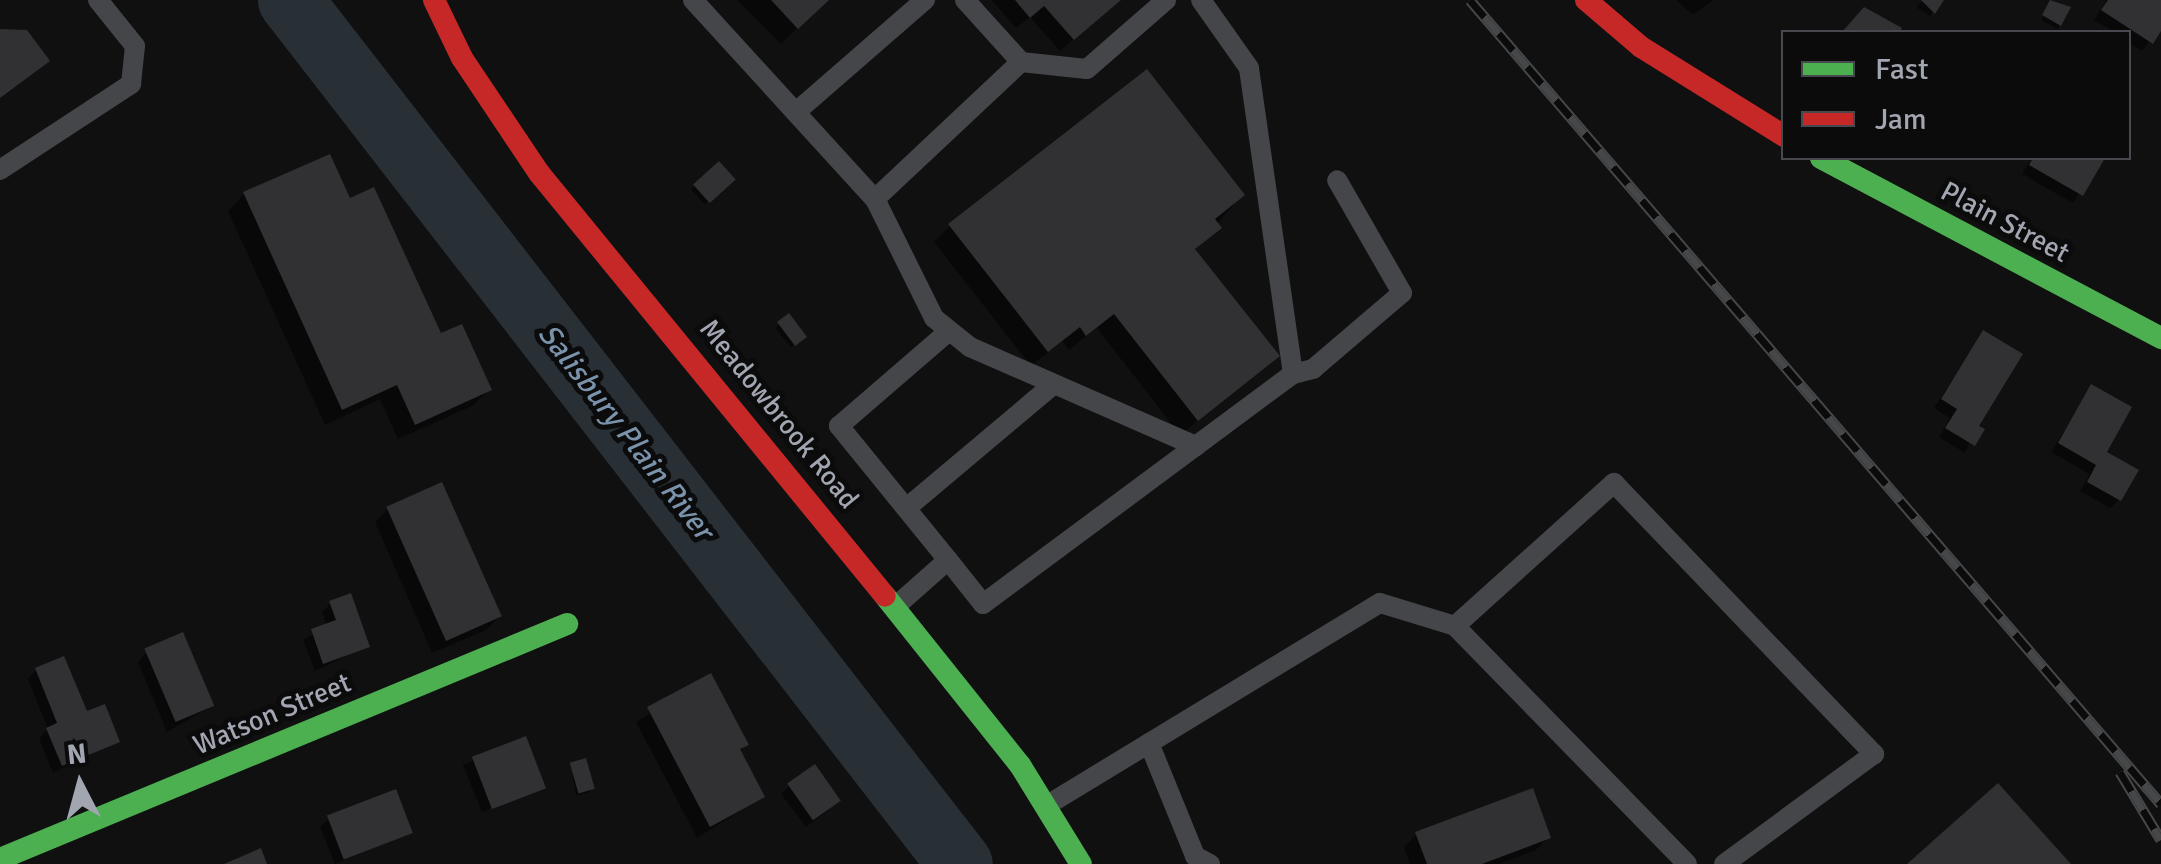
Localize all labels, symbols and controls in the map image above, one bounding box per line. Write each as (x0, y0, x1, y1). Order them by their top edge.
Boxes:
legend (1781, 30, 2131, 160)
text: Fast (1875, 51, 1928, 88)
text: Jam (1875, 101, 1927, 138)
street label: Plain Street (1935, 174, 2075, 270)
street label: Meadowbrook Road (692, 313, 866, 515)
water label: Salisbury Plain River (530, 317, 720, 547)
street label: Watson Street (188, 666, 356, 762)
north arrow (30, 734, 130, 834)
text: N (65, 736, 88, 772)

